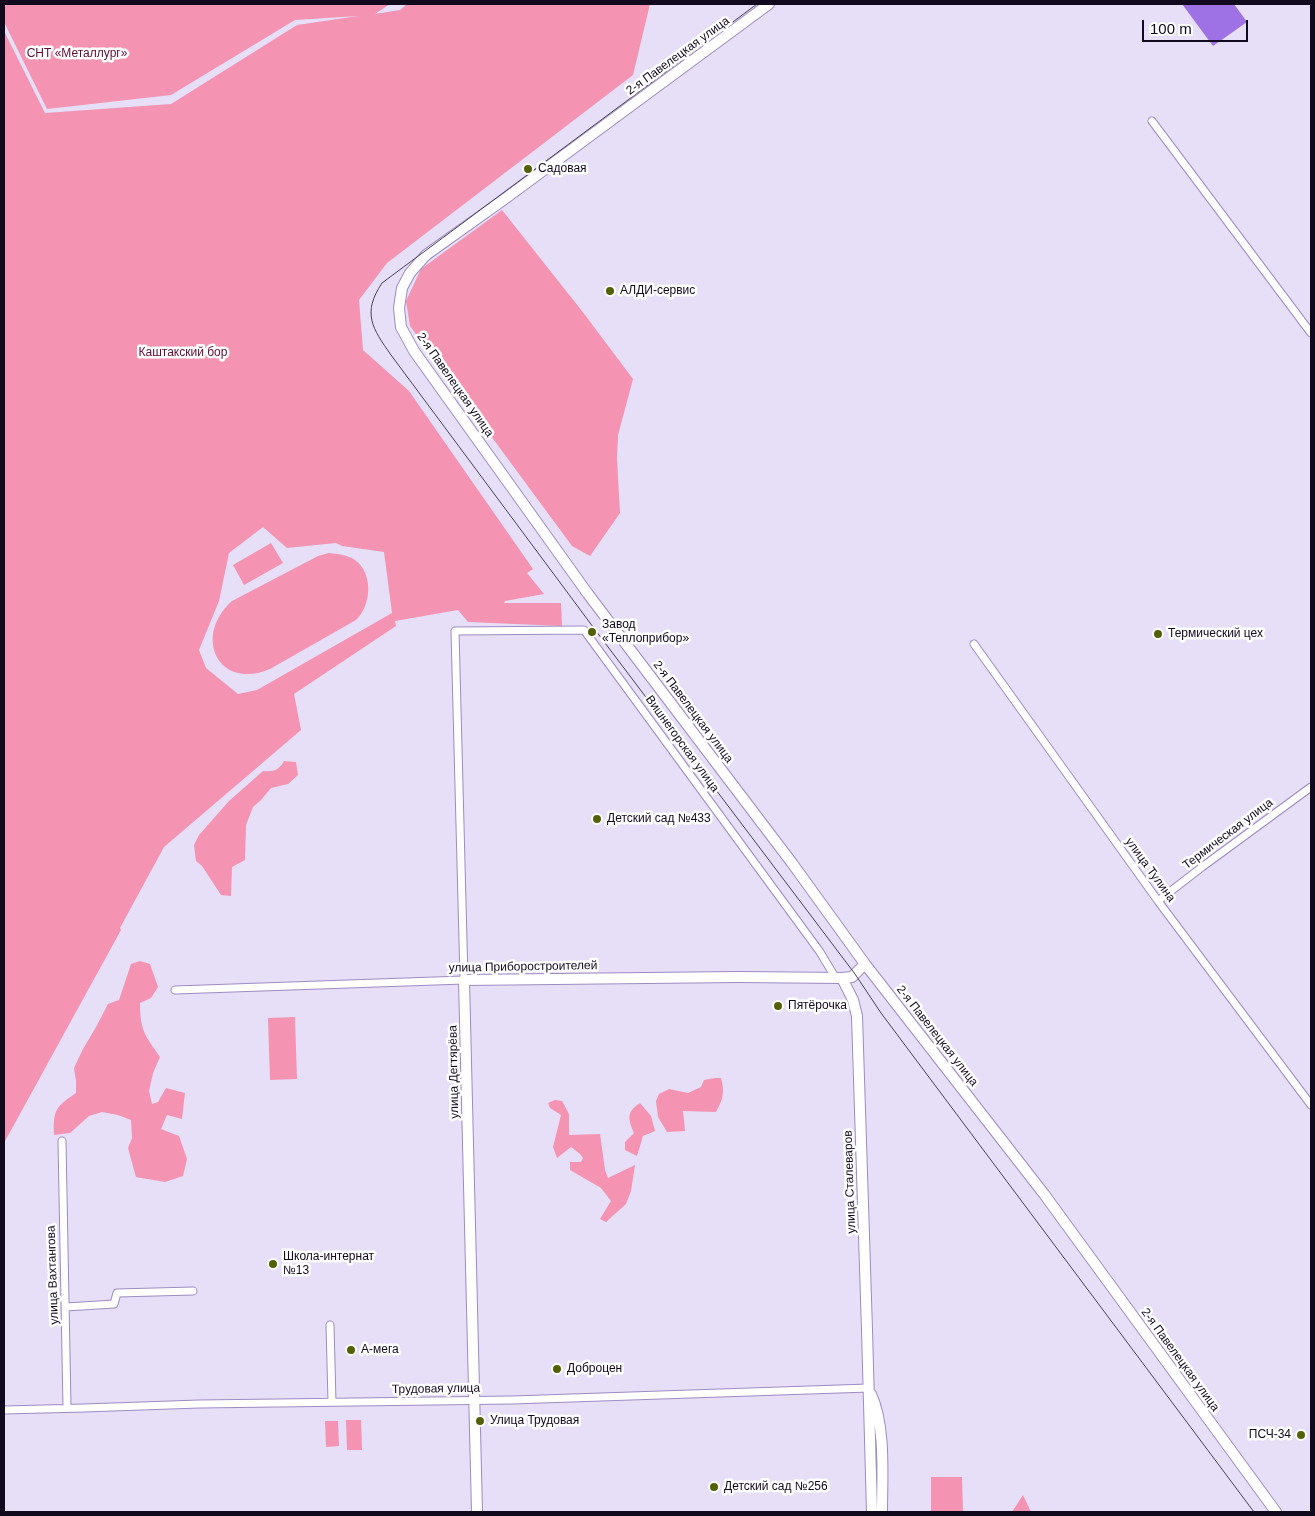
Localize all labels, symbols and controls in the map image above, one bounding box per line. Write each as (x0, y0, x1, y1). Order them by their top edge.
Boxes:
scale bar (1145, 10, 1251, 42)
street label: 2-я Павелецкая улица (624, 14, 732, 98)
text: 100 m (1150, 20, 1192, 37)
park label: СНТ «Металлург» (27, 47, 127, 61)
place label: Садовая (538, 162, 587, 176)
marker: Садовая (522, 163, 534, 175)
place label: АЛДИ-сервис (620, 284, 695, 298)
marker: АЛДИ-сервис (604, 285, 616, 297)
street label: 2-я Павелецкая улица (414, 330, 496, 440)
park label: Каштакский бор (139, 346, 227, 360)
place label: Завод «Теплоприбор» (602, 618, 689, 646)
marker: Завод «Теплоприбор» (586, 626, 598, 638)
place label: Термический цех (1168, 627, 1263, 641)
marker: Термический цех (1152, 628, 1164, 640)
street label: 2-я Павелецкая улица (650, 658, 736, 766)
street label: Вишнегорская улица (642, 693, 722, 795)
street label: Термическая улица (1180, 795, 1276, 873)
place label: Детский сад №433 (607, 812, 711, 826)
marker: Детский сад №433 (591, 813, 603, 825)
street label: улица Тулина (1122, 835, 1178, 905)
street label: улица Приборостроителей (448, 959, 598, 975)
street label: 2-я Павелецкая улица (893, 983, 981, 1089)
place label: Пятёрочка (788, 999, 847, 1013)
marker: Пятёрочка (772, 1000, 784, 1012)
street label: улица Дегтярёва (446, 1025, 462, 1119)
street label: улица Сталеваров (841, 1130, 859, 1234)
street label: улица Вахтангова (44, 1225, 62, 1325)
place label: Школа-интернат №13 (283, 1250, 374, 1278)
marker: Школа-интернат №13 (267, 1258, 279, 1270)
street label: 2-я Павелецкая улица (1138, 1306, 1222, 1414)
place label: А-мега (361, 1343, 399, 1357)
marker: А-мега (345, 1344, 357, 1356)
place label: Доброцен (567, 1362, 622, 1376)
marker: Доброцен (551, 1363, 563, 1375)
street label: Трудовая улица (392, 1381, 480, 1397)
place label: Улица Трудовая (490, 1414, 579, 1428)
marker: Улица Трудовая (474, 1415, 486, 1427)
place label: ПСЧ-34 (1249, 1428, 1291, 1442)
marker: ПСЧ-34 (1295, 1429, 1307, 1441)
place label: Детский сад №256 (724, 1480, 828, 1494)
marker: Детский сад №256 (708, 1481, 720, 1493)

